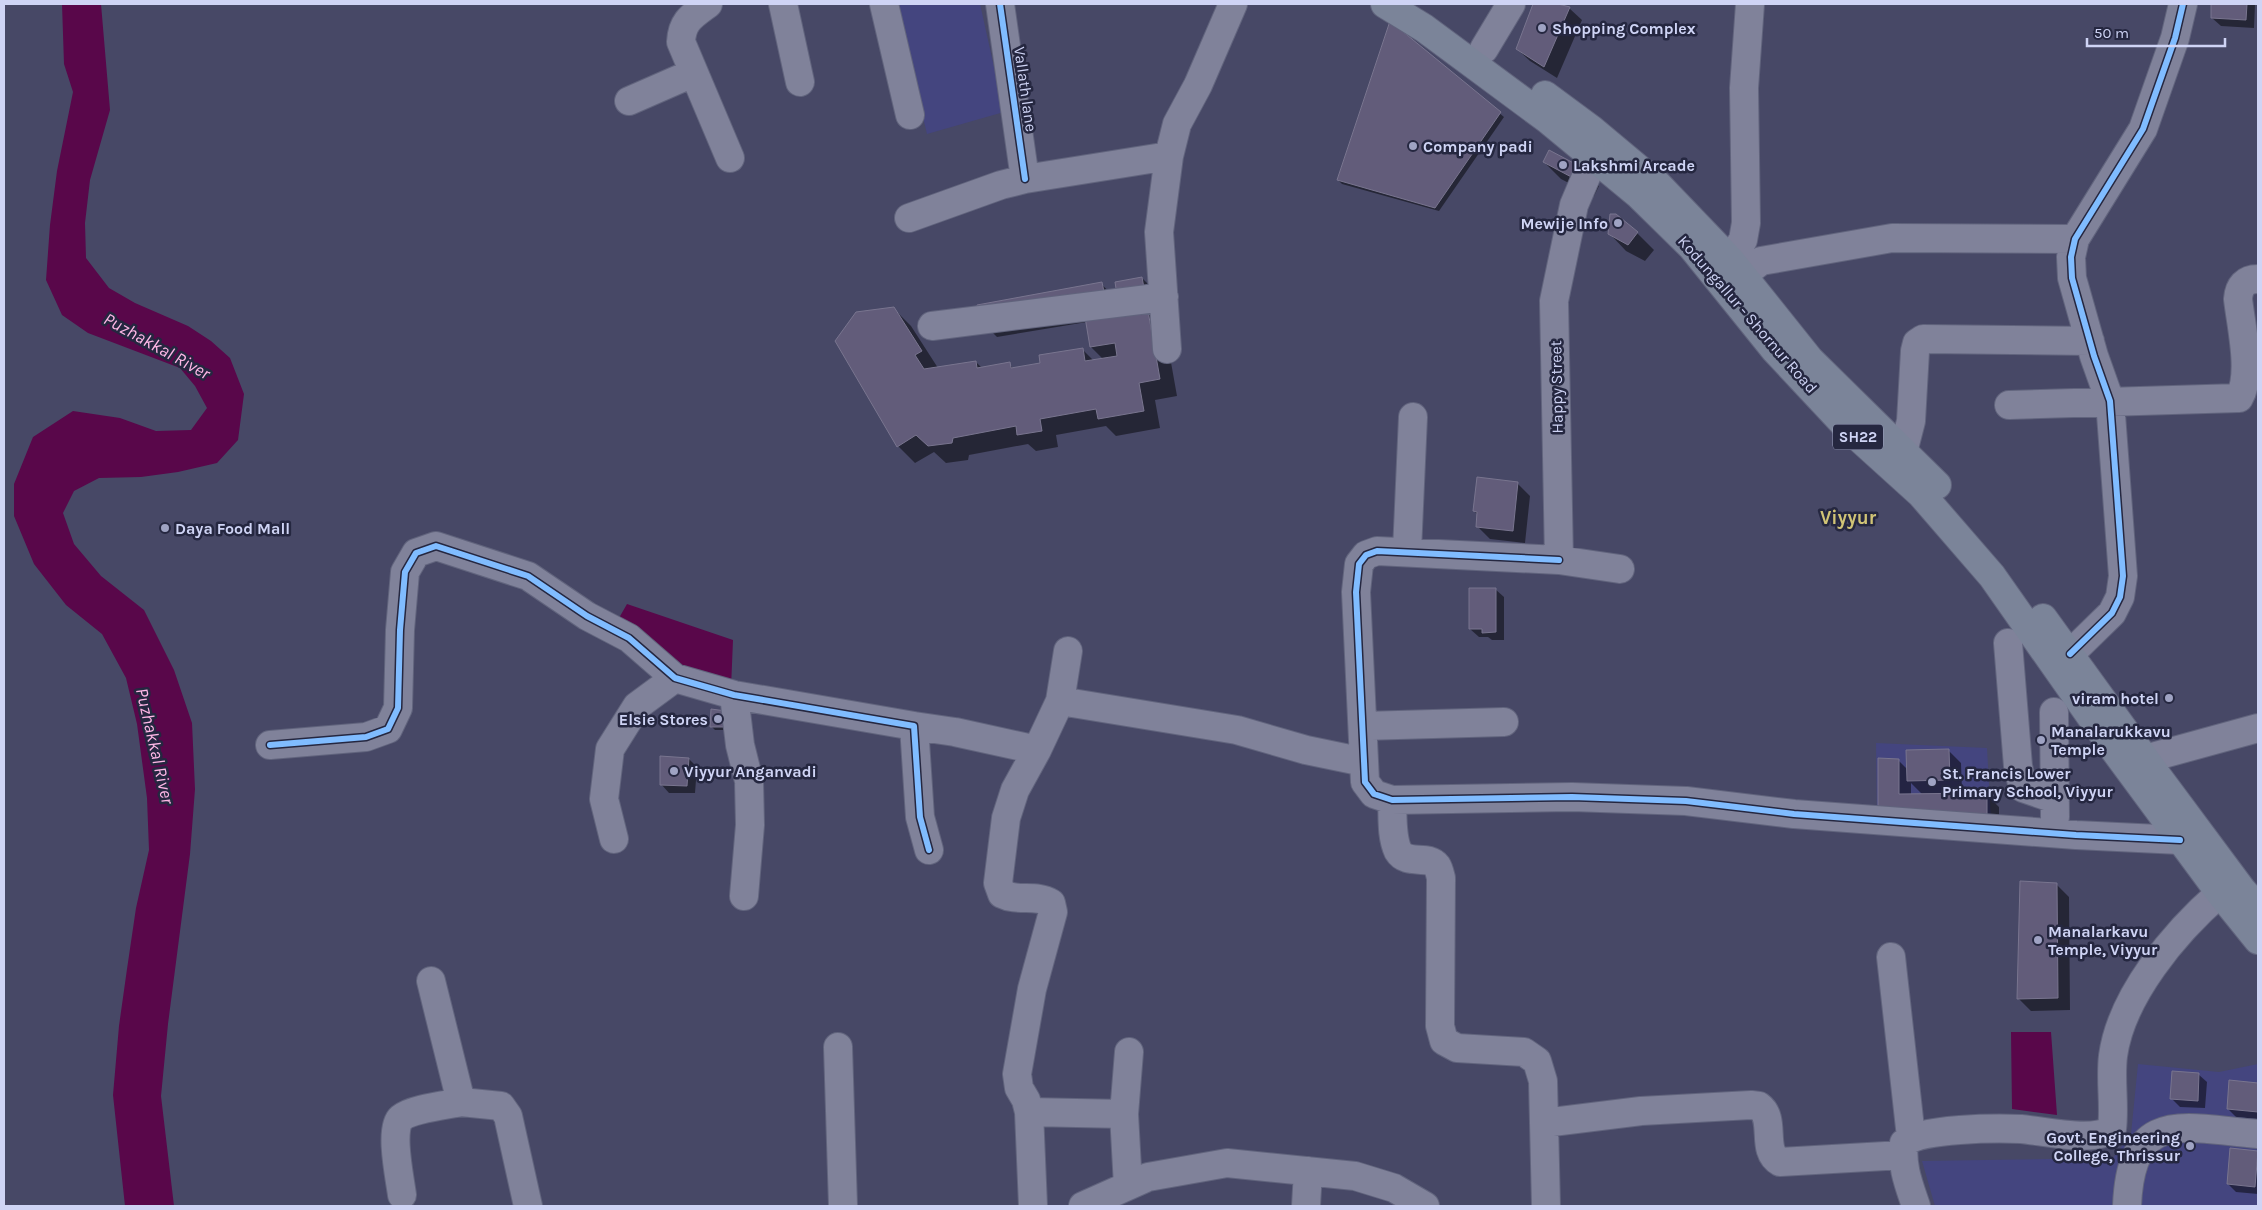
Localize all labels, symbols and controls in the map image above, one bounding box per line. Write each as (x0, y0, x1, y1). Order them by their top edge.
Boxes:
scale bar (2087, 15, 2224, 47)
place label: Shopping Complex (1552, 19, 1696, 38)
marker: Shopping Complex (1536, 22, 1548, 34)
text: 50 m (2094, 24, 2129, 42)
street label: Vallath lane (1010, 45, 1041, 133)
place label: Company padi (1423, 137, 1533, 156)
marker: Company padi (1407, 140, 1419, 152)
place label: Lakshmi Arcade (1573, 156, 1695, 175)
marker: Lakshmi Arcade (1557, 159, 1569, 171)
place label: Mewije Info (1520, 214, 1608, 233)
marker: Mewije Info (1612, 217, 1624, 229)
street label: Kodungallur - Shornur Road (1674, 232, 1821, 397)
water label: Puzhakkal River (100, 308, 215, 385)
street label: Happy Street (1546, 340, 1567, 434)
road number: SH22 (1833, 424, 1883, 450)
district label: Viyyur (1820, 507, 1877, 529)
place label: Daya Food Mall (175, 519, 290, 538)
marker: Daya Food Mall (159, 522, 171, 534)
water label: Puzhakkal River (131, 686, 179, 807)
place label: viram hotel (2072, 689, 2159, 708)
marker: viram hotel (2163, 692, 2175, 704)
place label: Elsie Stores (619, 710, 708, 729)
marker: Elsie Stores (712, 713, 724, 725)
place label: Manalarukkavu Temple (2051, 722, 2171, 759)
marker: Manalarukkavu Temple (2035, 734, 2047, 746)
place label: Viyyur Anganvadi (684, 762, 817, 781)
place label: St. Francis Lower Primary School, Viyyur (1942, 764, 2113, 801)
marker: Viyyur Anganvadi (668, 765, 680, 777)
marker: St. Francis Lower Primary School, Viyyur (1926, 776, 1938, 788)
place label: Manalarkavu Temple, Viyyur (2048, 922, 2158, 959)
marker: Manalarkavu Temple, Viyyur (2032, 934, 2044, 946)
place label: Govt. Engineering College, Thrissur (2046, 1128, 2181, 1165)
marker: Govt. Engineering College, Thrissur (2184, 1140, 2196, 1152)

